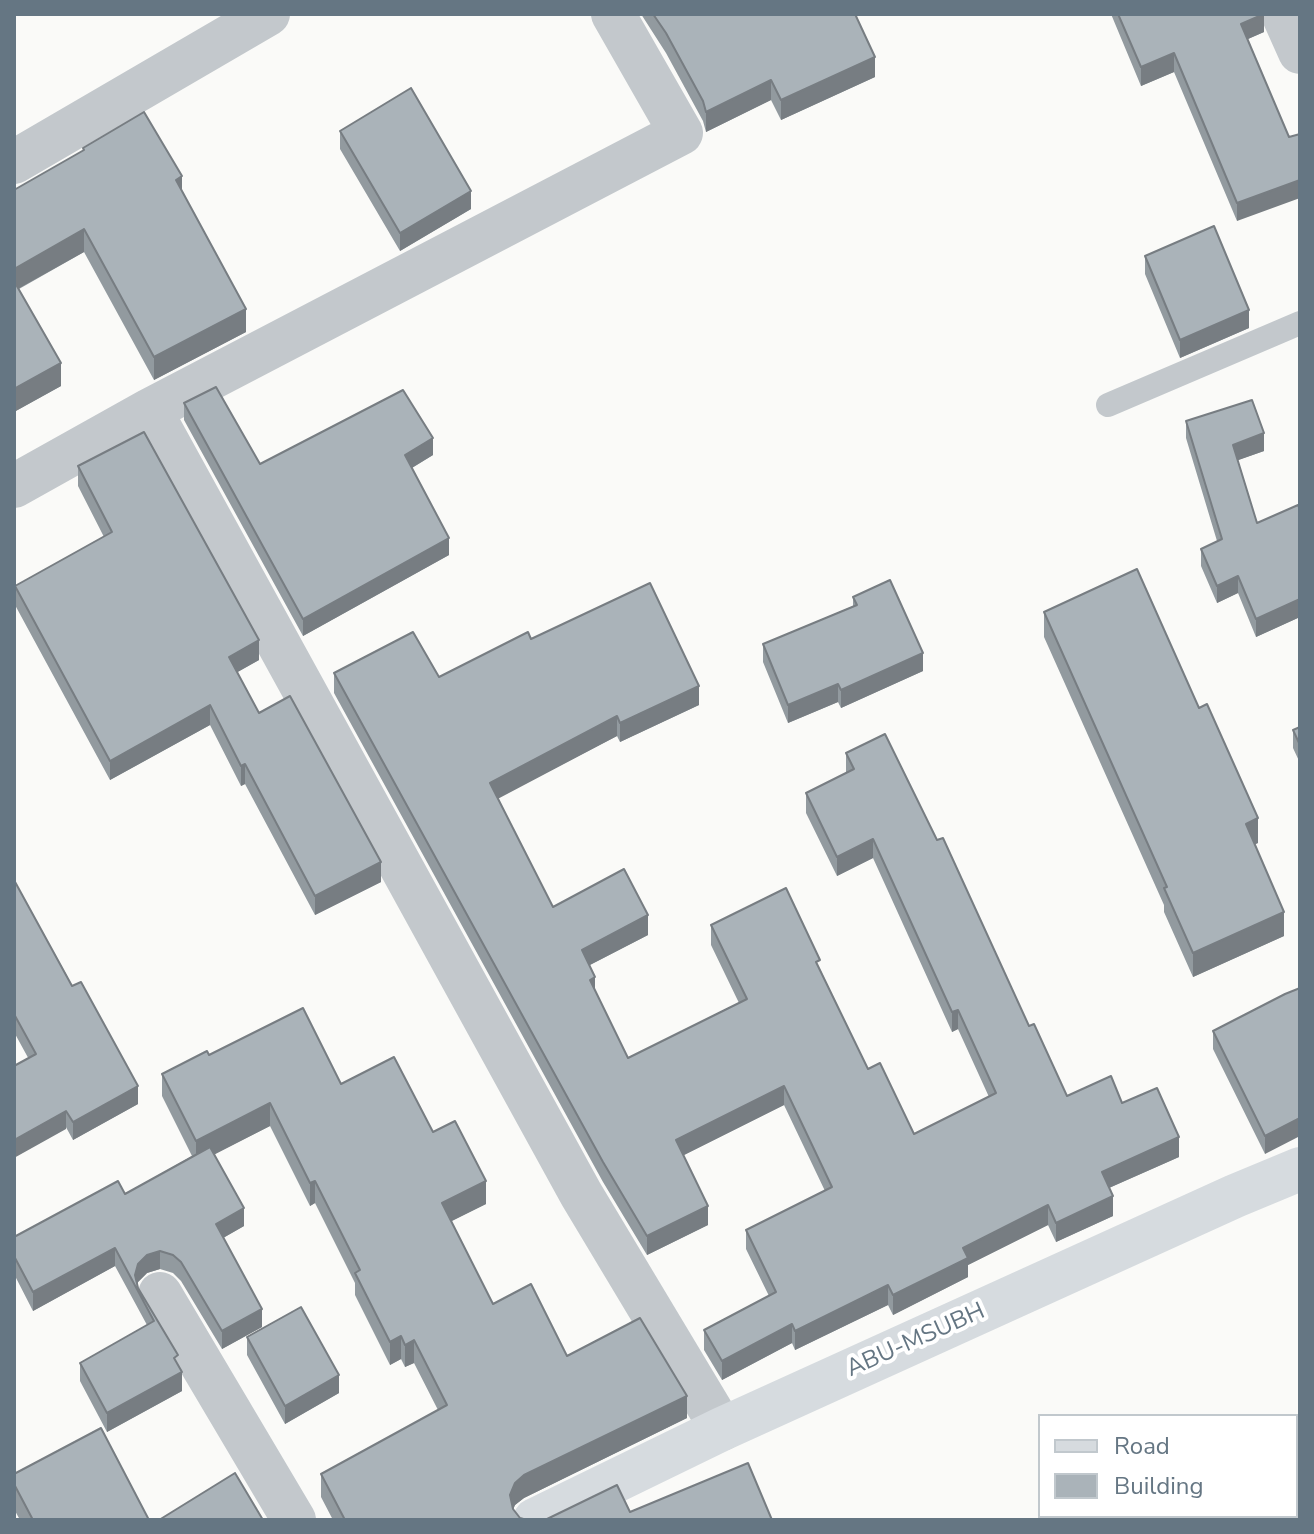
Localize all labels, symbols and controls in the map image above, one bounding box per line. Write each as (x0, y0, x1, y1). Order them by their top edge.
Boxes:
street label: ABU-MSUBH (842, 1298, 990, 1384)
legend (1038, 1414, 1298, 1518)
text: Road (1114, 1430, 1170, 1462)
text: Building (1114, 1470, 1204, 1502)

